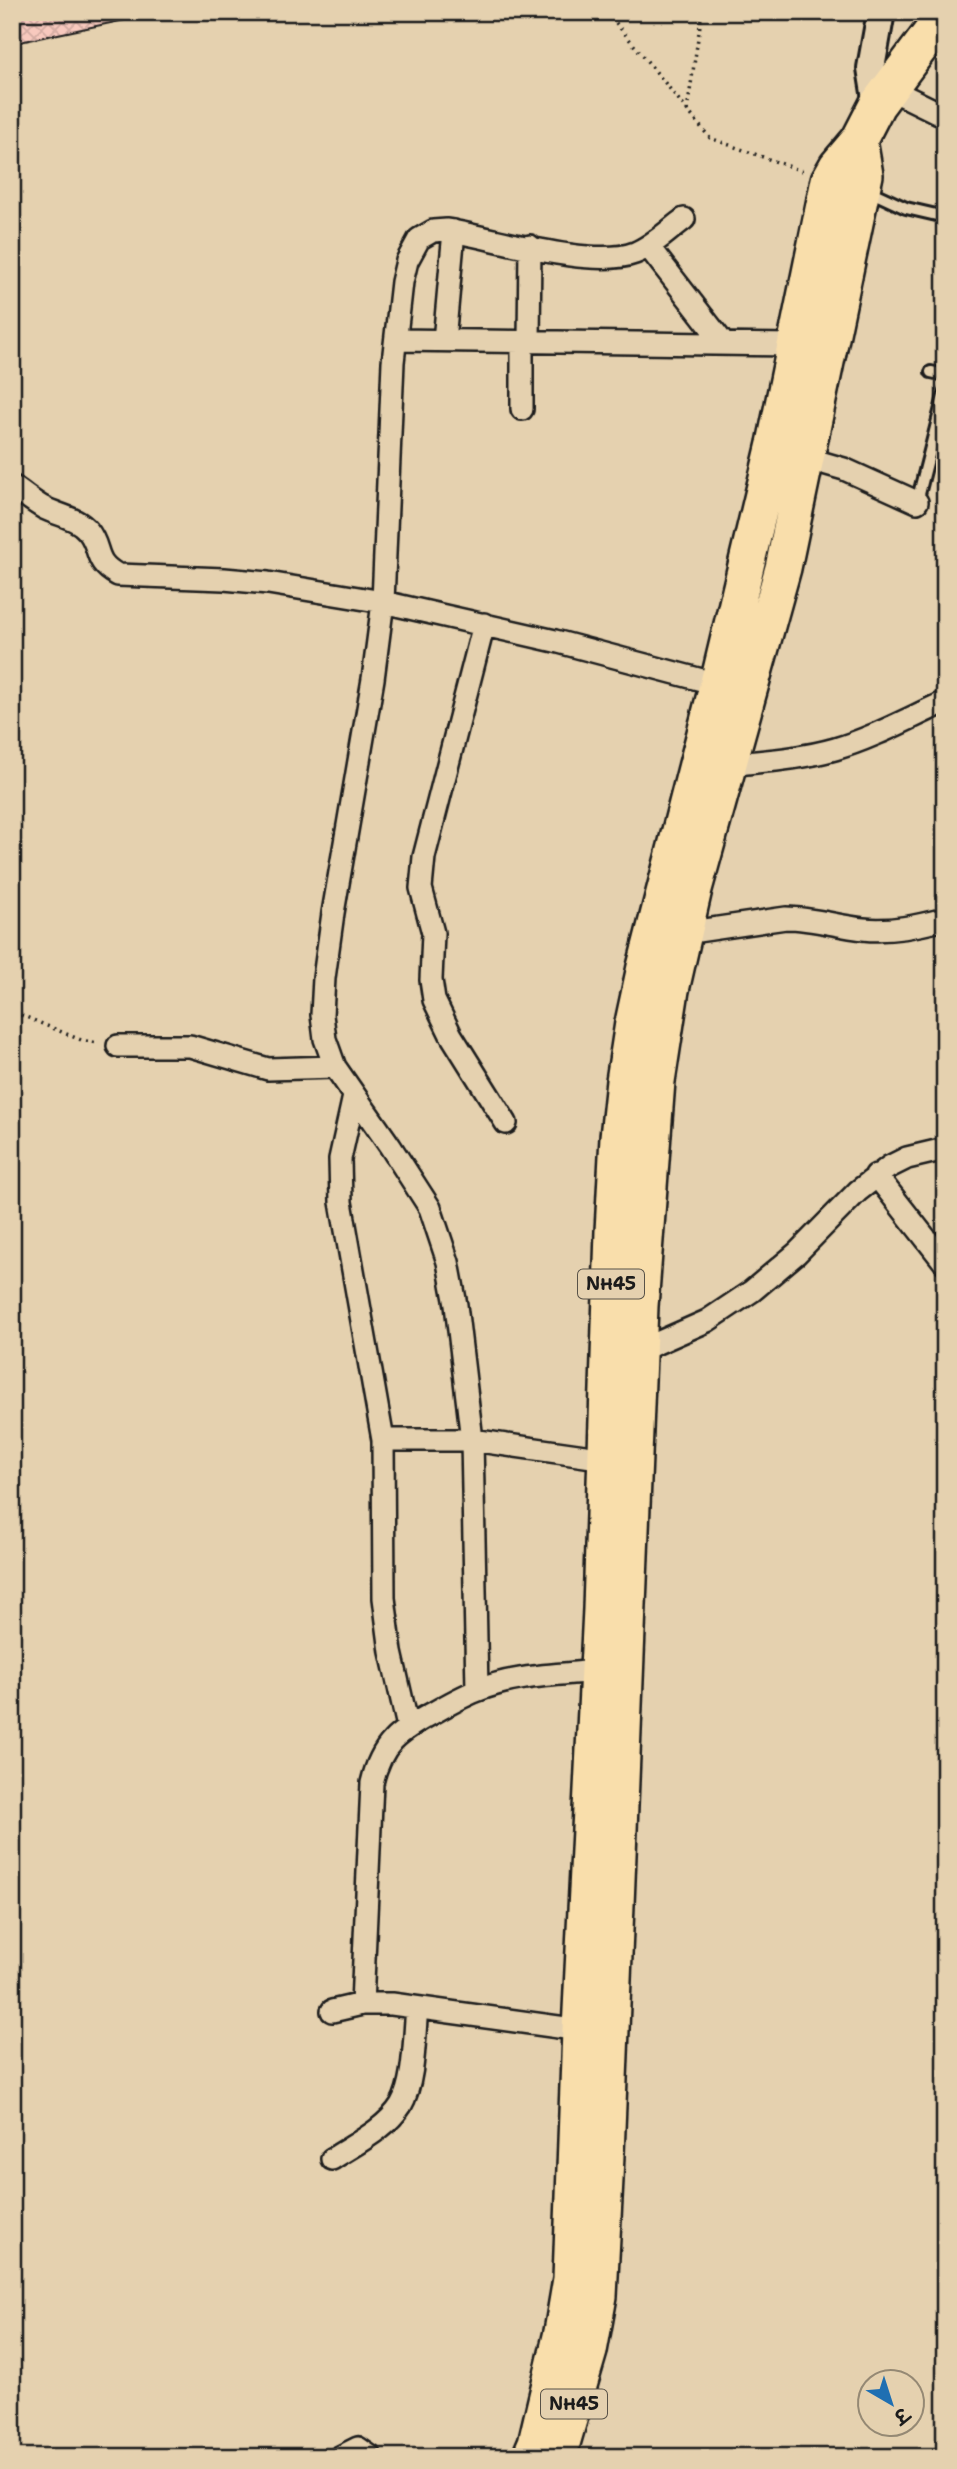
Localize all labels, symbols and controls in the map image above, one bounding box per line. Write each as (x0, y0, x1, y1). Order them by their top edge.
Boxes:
road number: NH45 (578, 1269, 644, 1298)
north arrow (856, 2368, 926, 2438)
road number: NH45 (541, 2390, 607, 2418)
text: उ (887, 2401, 916, 2431)

